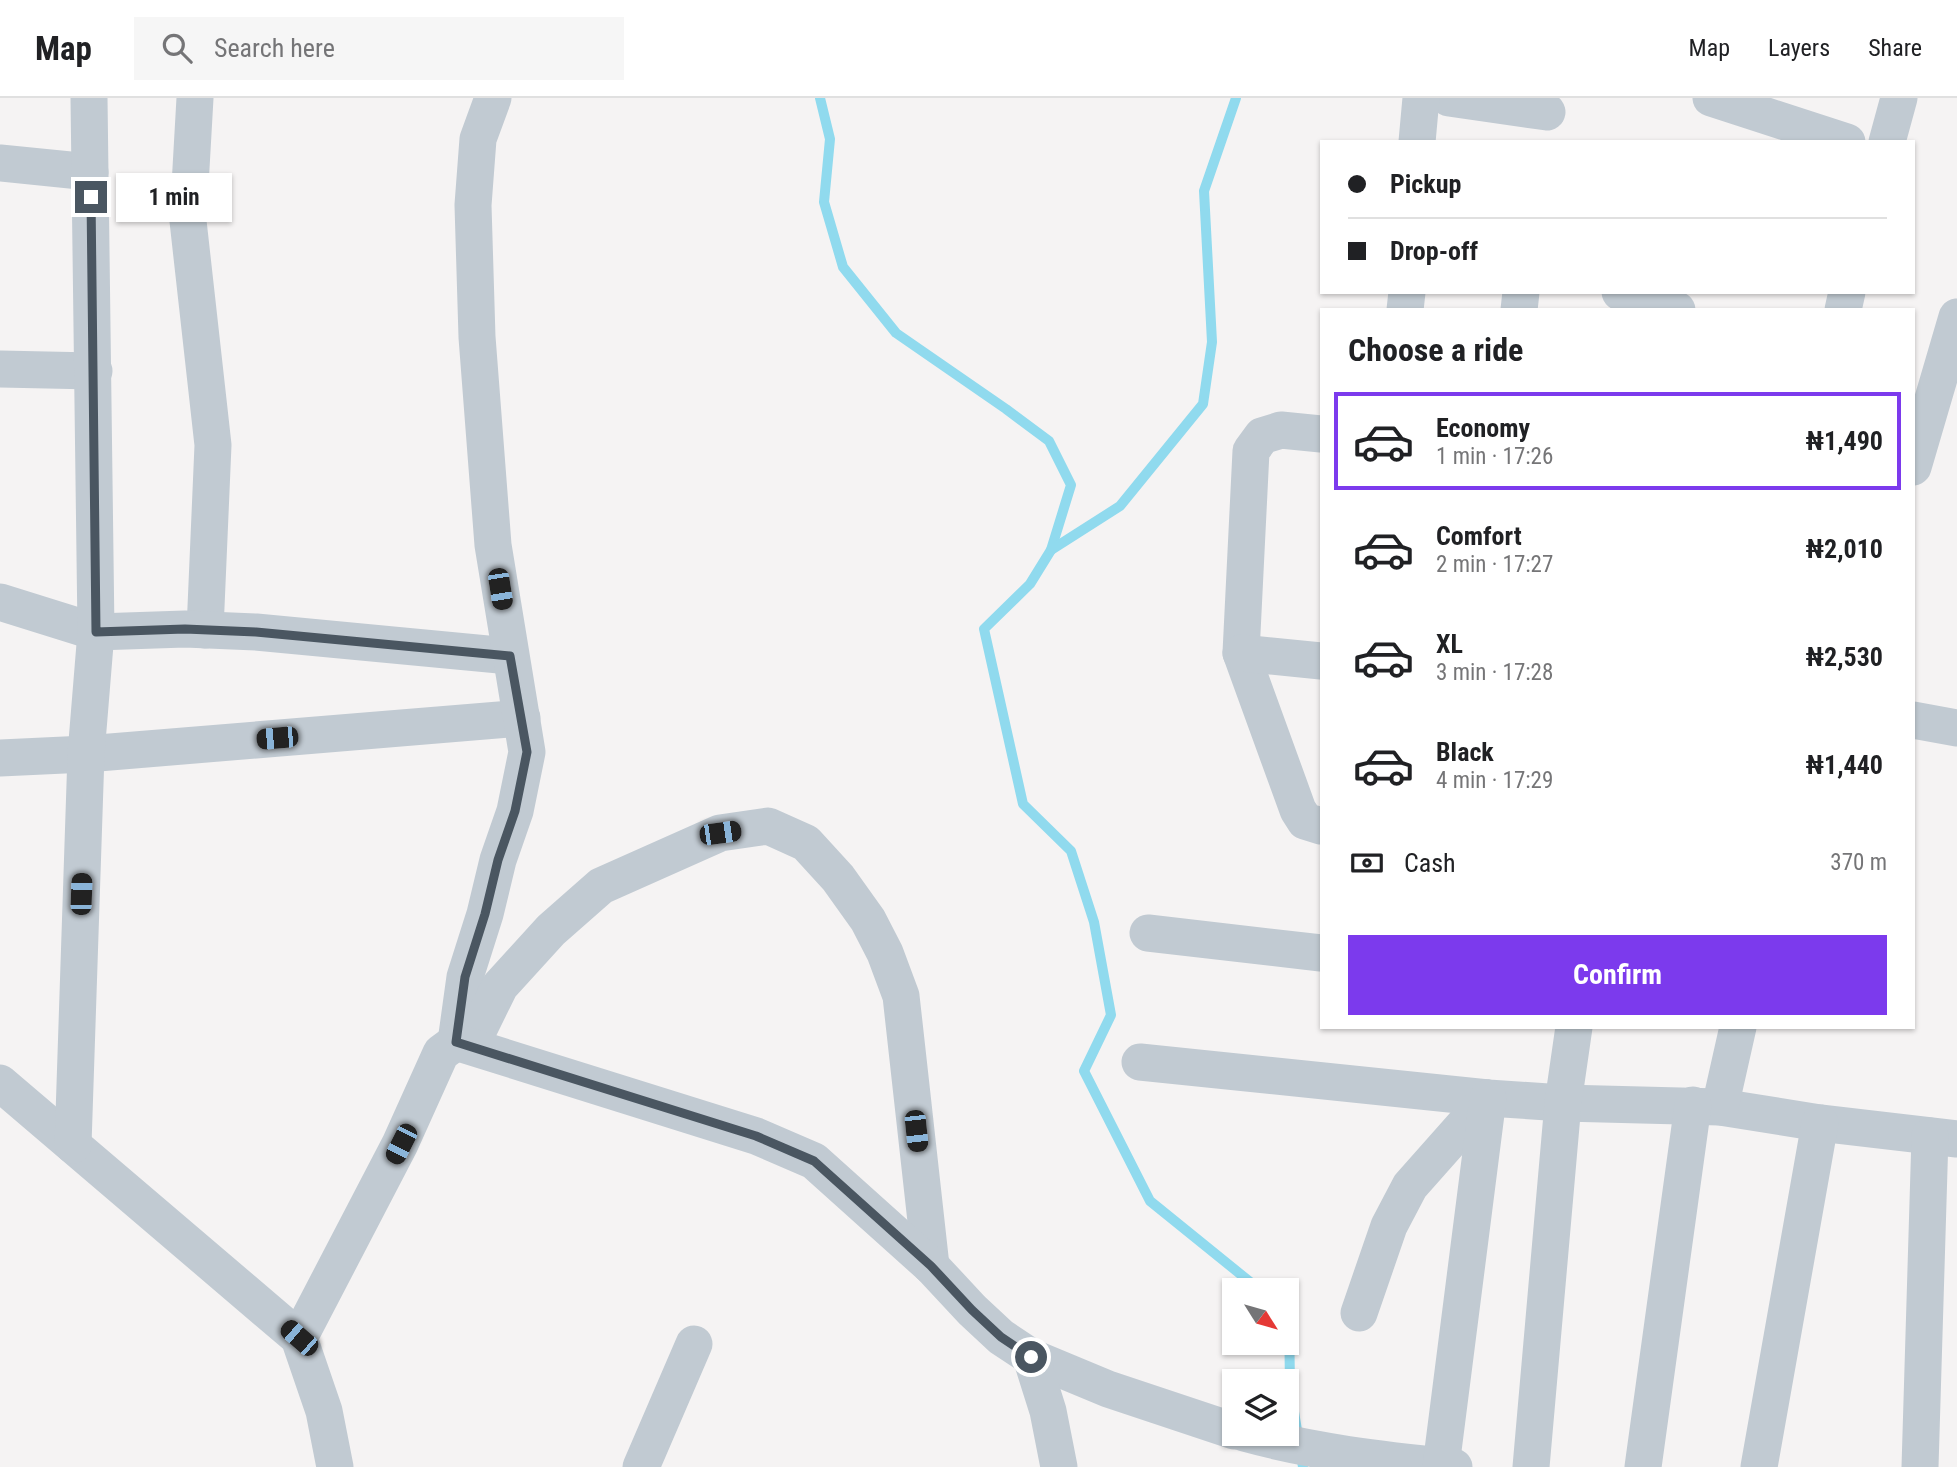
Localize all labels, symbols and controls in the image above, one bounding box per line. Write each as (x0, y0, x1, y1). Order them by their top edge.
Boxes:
search box (134, 17, 624, 80)
text: Map (35, 29, 92, 68)
icon: search (158, 29, 196, 67)
text: Search here (214, 33, 335, 63)
text: Map (1689, 34, 1730, 62)
text: Layers (1768, 34, 1830, 62)
text: Share (1868, 34, 1922, 62)
text: Pickup (1390, 169, 1461, 199)
callout: 1 min (116, 172, 231, 222)
route end (75, 181, 107, 213)
text: 1 min (148, 184, 200, 211)
text: Drop-off (1390, 236, 1478, 266)
text: Choose a ride (1348, 331, 1523, 369)
icon: car (1352, 410, 1415, 473)
text: Economy (1436, 413, 1530, 443)
text: ₦1,490 (1806, 426, 1883, 456)
text: 1 min · 17:26 (1436, 443, 1553, 470)
icon: car (1352, 518, 1415, 581)
text: Comfort (1436, 521, 1522, 551)
text: ₦2,010 (1806, 534, 1883, 564)
text: 2 min · 17:27 (1436, 551, 1553, 578)
car (487, 567, 514, 611)
icon: car (1352, 626, 1415, 689)
text: XL (1436, 629, 1463, 659)
text: ₦2,530 (1806, 642, 1883, 672)
text: 3 min · 17:28 (1436, 659, 1553, 686)
car (256, 726, 299, 750)
icon: car (1352, 734, 1415, 797)
text: Black (1436, 737, 1494, 767)
text: ₦1,440 (1806, 750, 1883, 780)
text: 4 min · 17:29 (1436, 767, 1553, 794)
car (698, 820, 743, 846)
icon: cash (1348, 844, 1386, 882)
text: Cash (1404, 848, 1456, 878)
text: 370 m (1830, 849, 1887, 876)
car (70, 873, 93, 915)
button: Confirm (1348, 935, 1887, 1015)
car (904, 1109, 929, 1153)
car (383, 1121, 420, 1167)
north arrow (1222, 1278, 1298, 1354)
map controls (1222, 1278, 1299, 1446)
car (277, 1316, 322, 1360)
route start (1015, 1341, 1047, 1373)
button: layers (1222, 1369, 1299, 1446)

